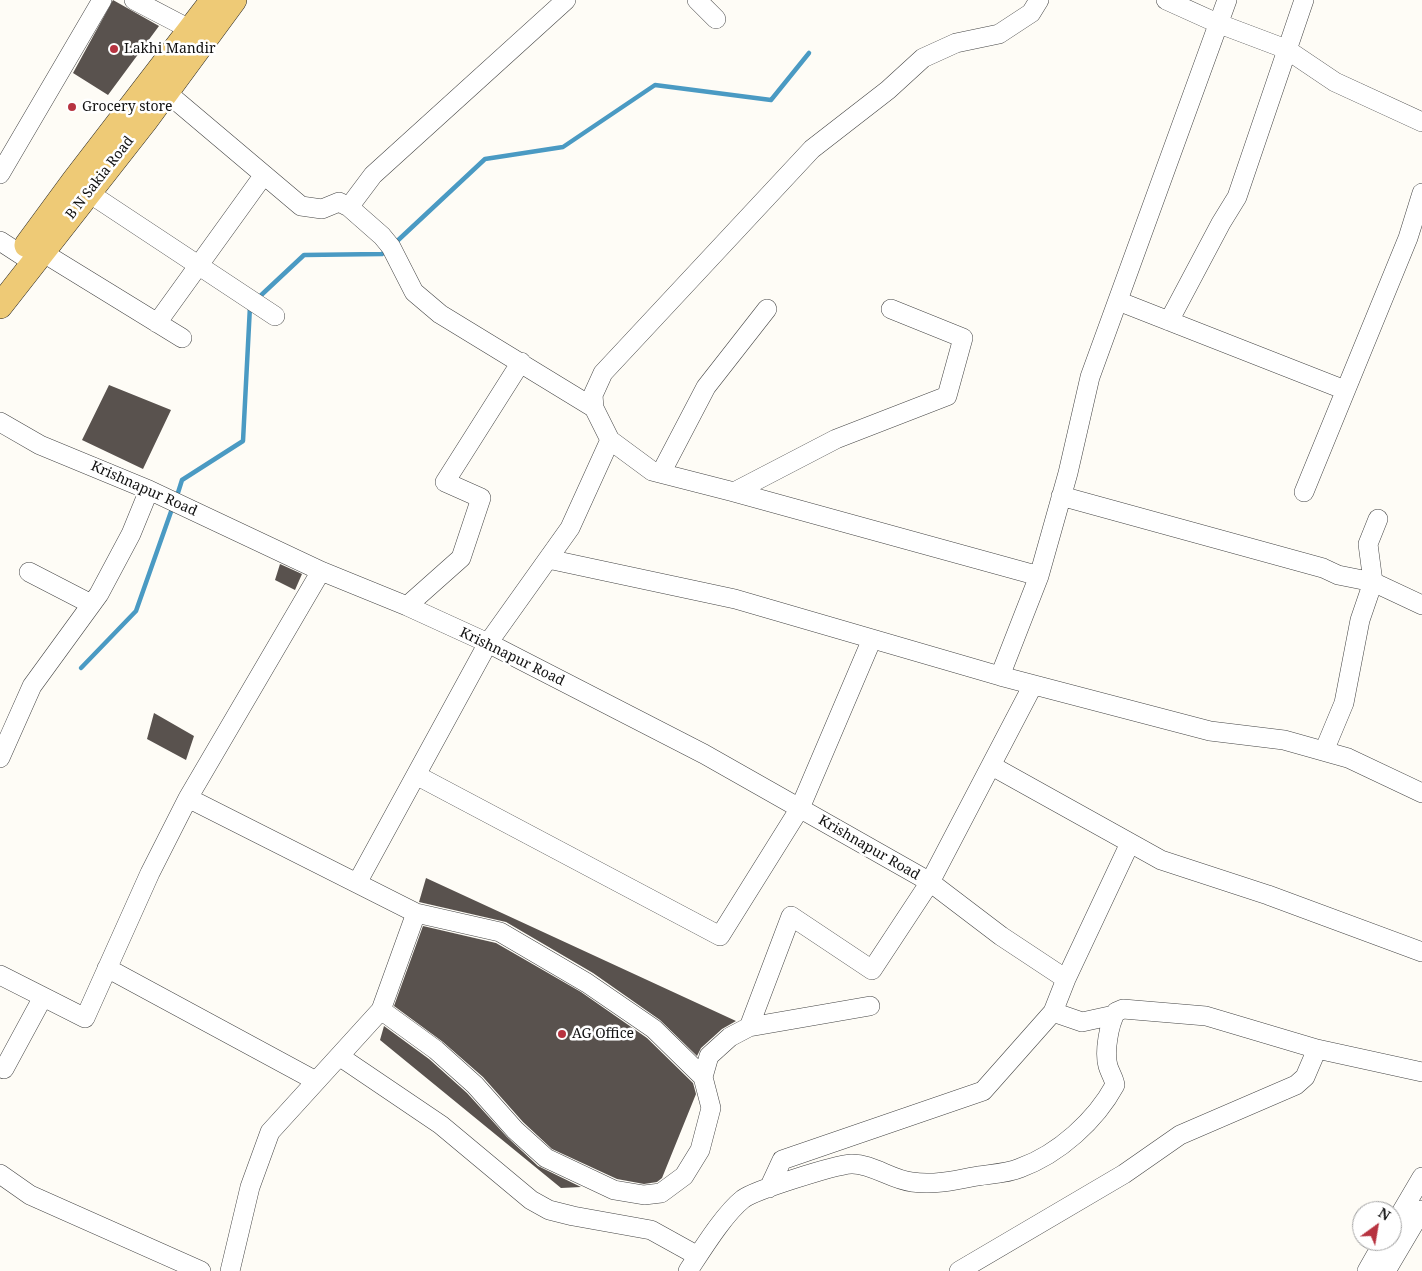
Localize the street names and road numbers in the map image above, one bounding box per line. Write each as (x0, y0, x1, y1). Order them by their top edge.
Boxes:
street label: B N Sakia Road (62, 133, 138, 223)
street label: Krishnapur Road (88, 458, 200, 520)
street label: Krishnapur Road (457, 624, 567, 690)
street label: Krishnapur Road (815, 812, 923, 884)

